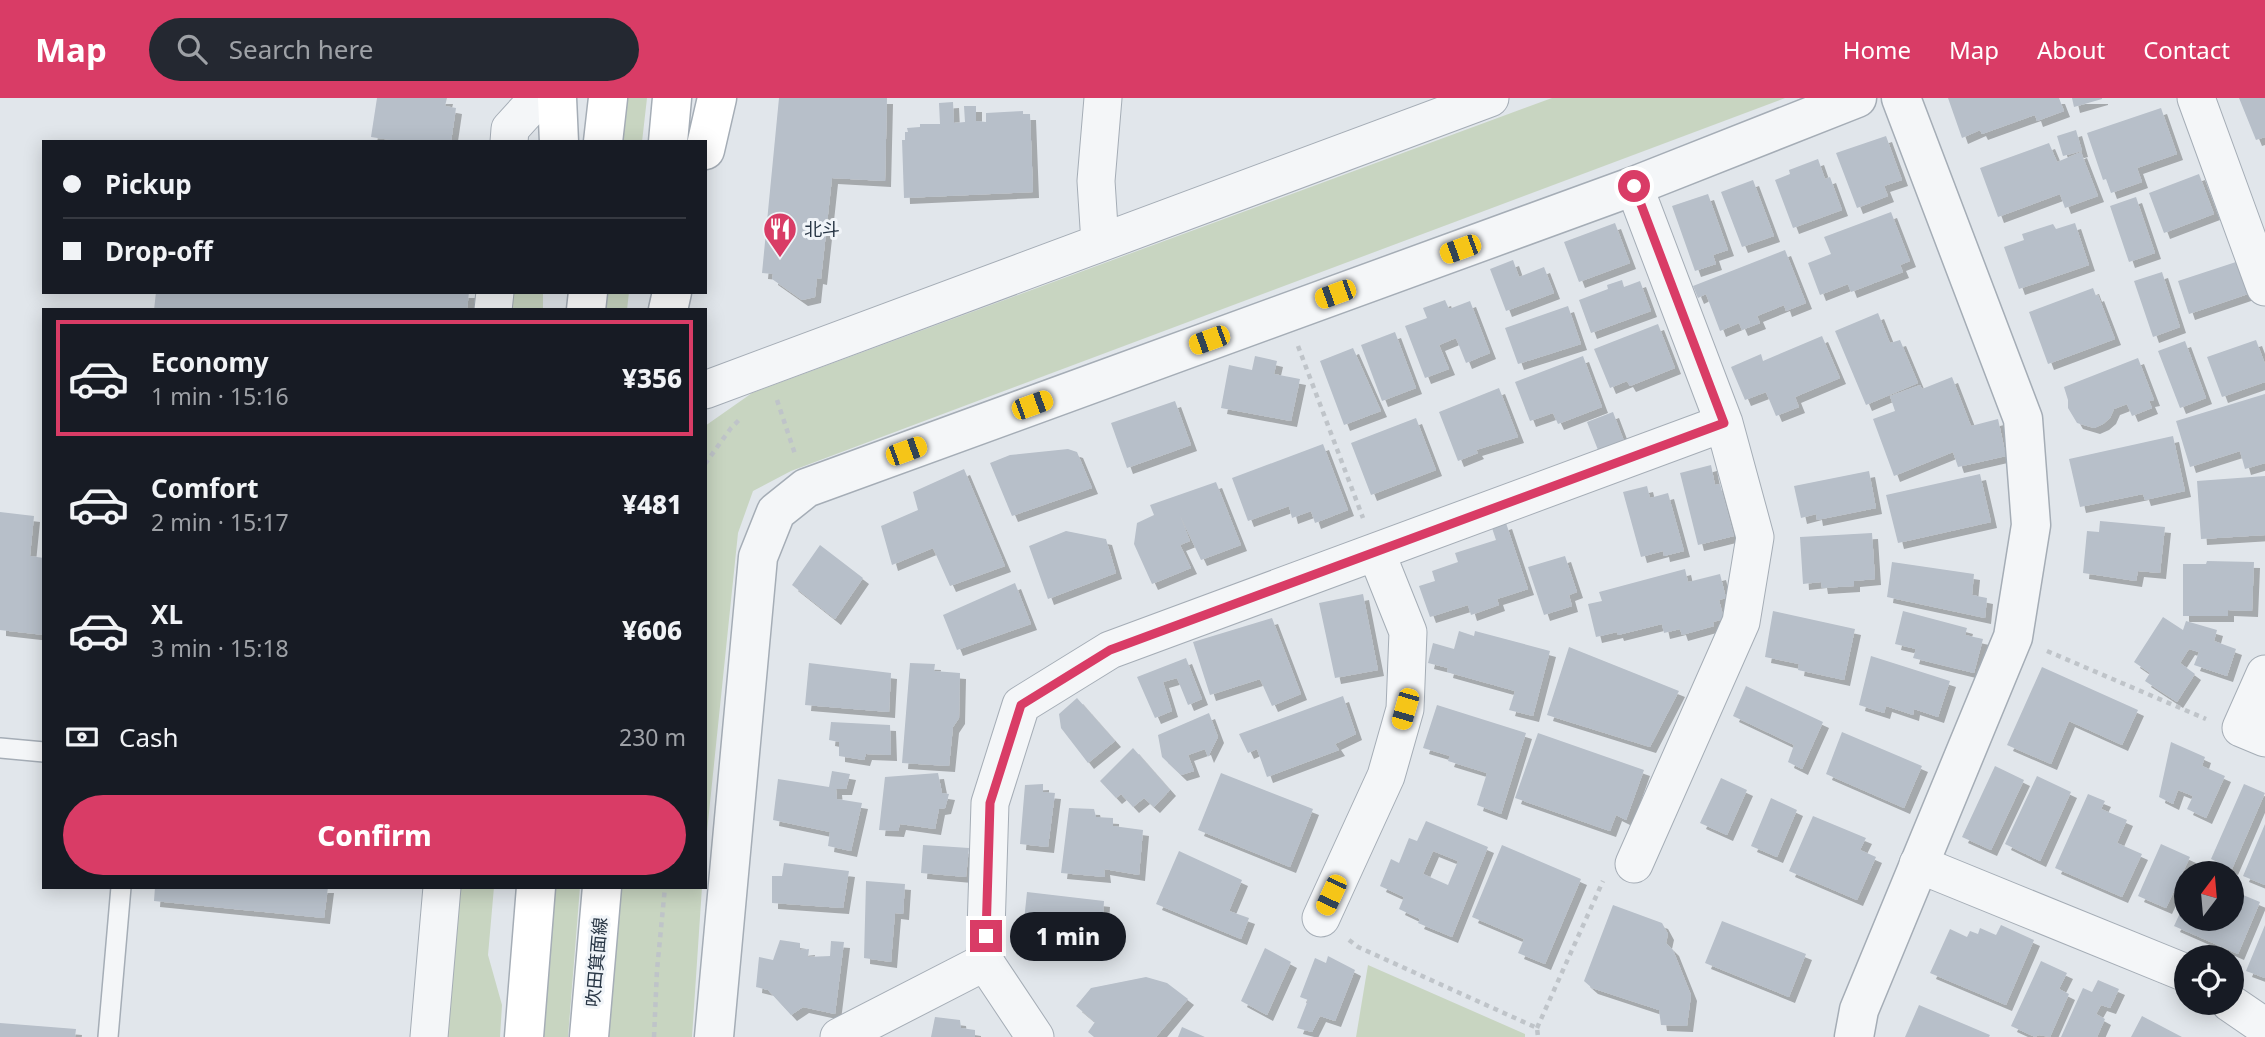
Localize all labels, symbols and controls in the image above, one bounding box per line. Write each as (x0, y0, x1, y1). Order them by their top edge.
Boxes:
search box (149, 18, 639, 81)
text: Map (35, 27, 107, 72)
icon: search (173, 30, 211, 68)
text: Search here (229, 31, 373, 67)
text: Home (1843, 33, 1911, 66)
text: Map (1949, 33, 1999, 66)
text: About (2037, 33, 2105, 66)
text: Contact (2143, 33, 2230, 66)
text: Pickup (105, 166, 192, 202)
route start (1618, 170, 1650, 202)
restaurant icon: 北斗 (761, 210, 799, 259)
place label: 北斗 (804, 217, 840, 241)
car (1437, 232, 1484, 266)
text: Drop-off (105, 233, 212, 269)
car (1312, 277, 1359, 311)
car (1186, 323, 1233, 357)
text: Economy (151, 344, 269, 380)
icon: car (67, 347, 130, 410)
text: ¥356 (622, 360, 682, 396)
text: 1 min · 15:16 (151, 380, 289, 412)
car (1009, 388, 1056, 422)
car (883, 434, 930, 468)
text: Comfort (151, 470, 259, 506)
icon: car (67, 473, 130, 536)
text: ¥481 (622, 486, 682, 522)
text: 2 min · 15:17 (151, 506, 289, 538)
text: XL (151, 596, 183, 632)
icon: car (67, 599, 130, 662)
text: ¥606 (622, 612, 682, 648)
text: 3 min · 15:18 (151, 632, 289, 664)
car (1390, 686, 1421, 732)
icon: cash (63, 718, 101, 756)
text: Cash (119, 719, 179, 755)
text: 230 m (619, 721, 686, 753)
button: Confirm (63, 795, 686, 875)
north arrow (2174, 861, 2244, 931)
map controls (2174, 861, 2244, 1015)
car (1313, 872, 1350, 918)
callout: 1 min (1010, 912, 1126, 960)
street label: 吹田箕面線 (580, 916, 612, 1008)
route end (970, 920, 1002, 952)
text: 1 min (1036, 920, 1100, 952)
button: locate (2174, 945, 2244, 1015)

